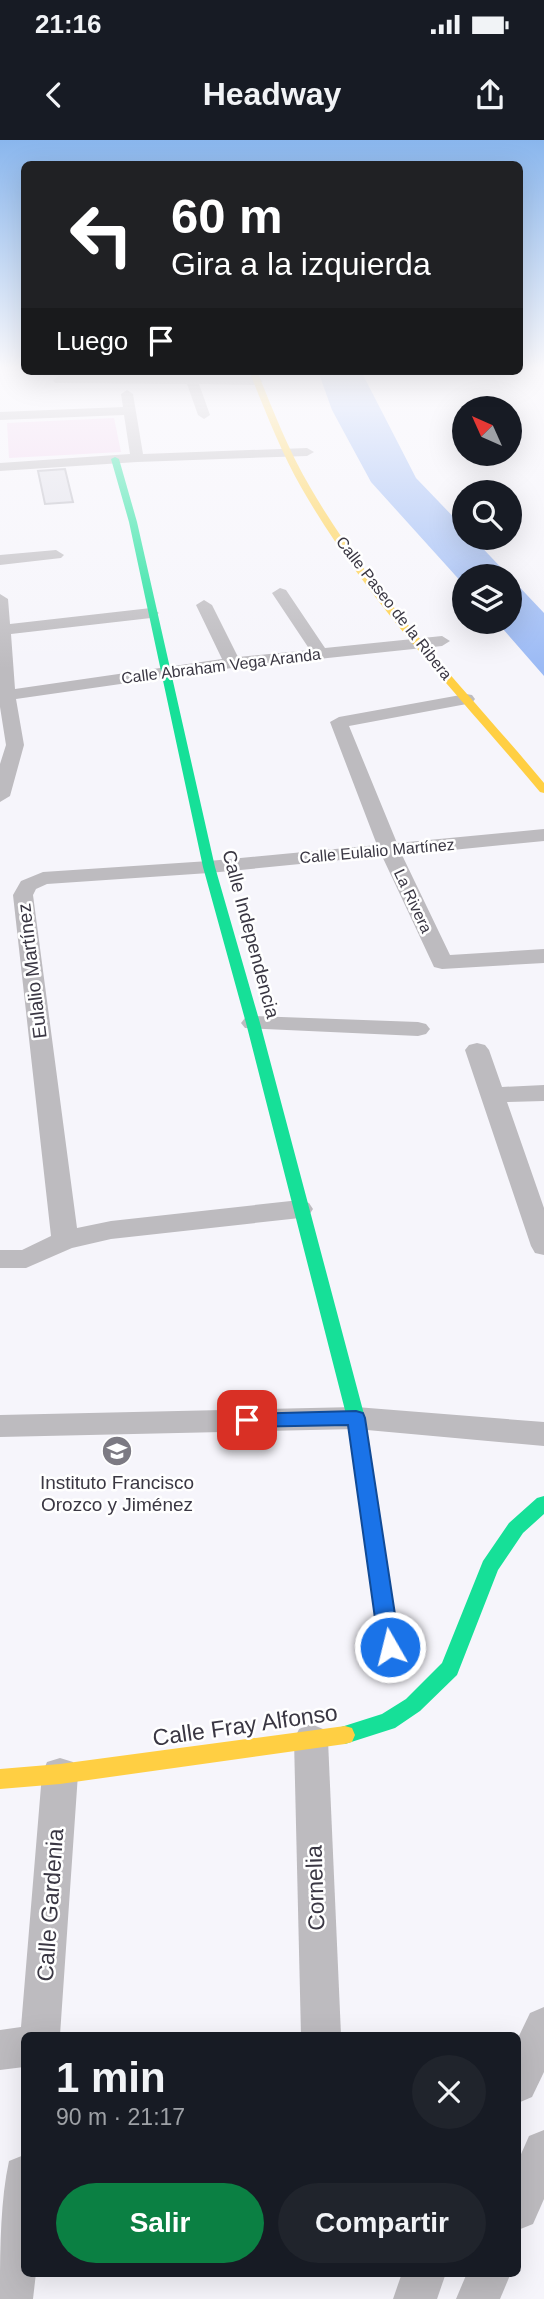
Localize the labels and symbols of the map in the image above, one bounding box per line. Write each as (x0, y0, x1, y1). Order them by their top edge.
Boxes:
north arrow (452, 396, 522, 466)
street label: Calle Paseo de la Ribera (333, 533, 455, 683)
street label: Calle Abraham Vega Aranda (120, 645, 322, 687)
street label: Calle Eulalio Martínez (299, 836, 455, 866)
street label: Calle Independencia (218, 848, 284, 1021)
street label: La Rivera (391, 866, 435, 936)
street label: Eulalio Martínez (13, 902, 51, 1040)
pin (217, 1390, 277, 1450)
school or university icon: Instituto Francisco Orozco y Jiménez (100, 1434, 134, 1468)
place label: Instituto Francisco Orozco y Jiménez (40, 1472, 194, 1515)
position arrow (353, 1610, 427, 1684)
street label: Calle Fray Alfonso (151, 1699, 339, 1751)
street label: Calle Gardenia (32, 1827, 68, 1982)
street label: Cornelia (301, 1845, 329, 1931)

